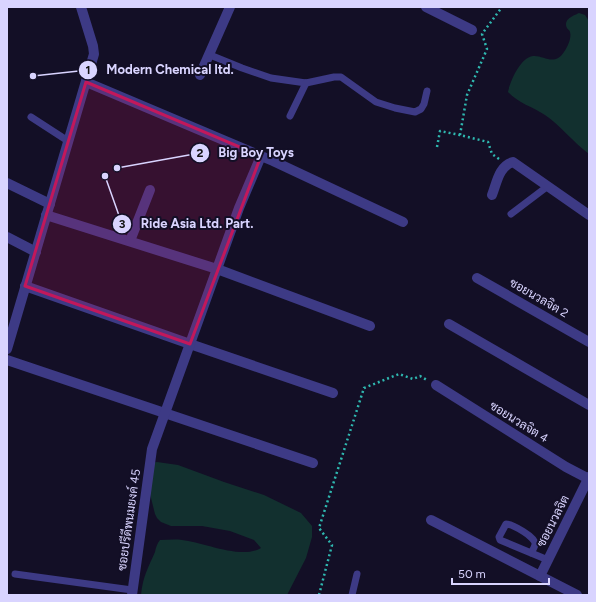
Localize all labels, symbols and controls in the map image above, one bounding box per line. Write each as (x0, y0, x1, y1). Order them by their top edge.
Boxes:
callout: Modern Chemical ltd. (78, 57, 241, 82)
text: Modern Chemical ltd. (106, 62, 234, 77)
text: 1 (85, 63, 91, 77)
callout: Big Boy Toys (190, 140, 302, 165)
text: Big Boy Toys (218, 145, 294, 160)
text: 2 (197, 146, 204, 160)
callout: Ride Asia Ltd. Part. (112, 211, 261, 236)
text: Ride Asia Ltd. Part. (141, 216, 253, 231)
text: 3 (119, 217, 126, 231)
street label: ซอยนวลจิต 2 (507, 276, 571, 320)
street label: ซอยนวลจิต 4 (487, 398, 551, 446)
street label: ซอยปรีดีพนมยงค์ 45 (114, 468, 143, 572)
street label: ซอยนวลจิต (534, 493, 572, 549)
scale bar (452, 560, 549, 586)
text: 50 m (458, 567, 486, 581)

